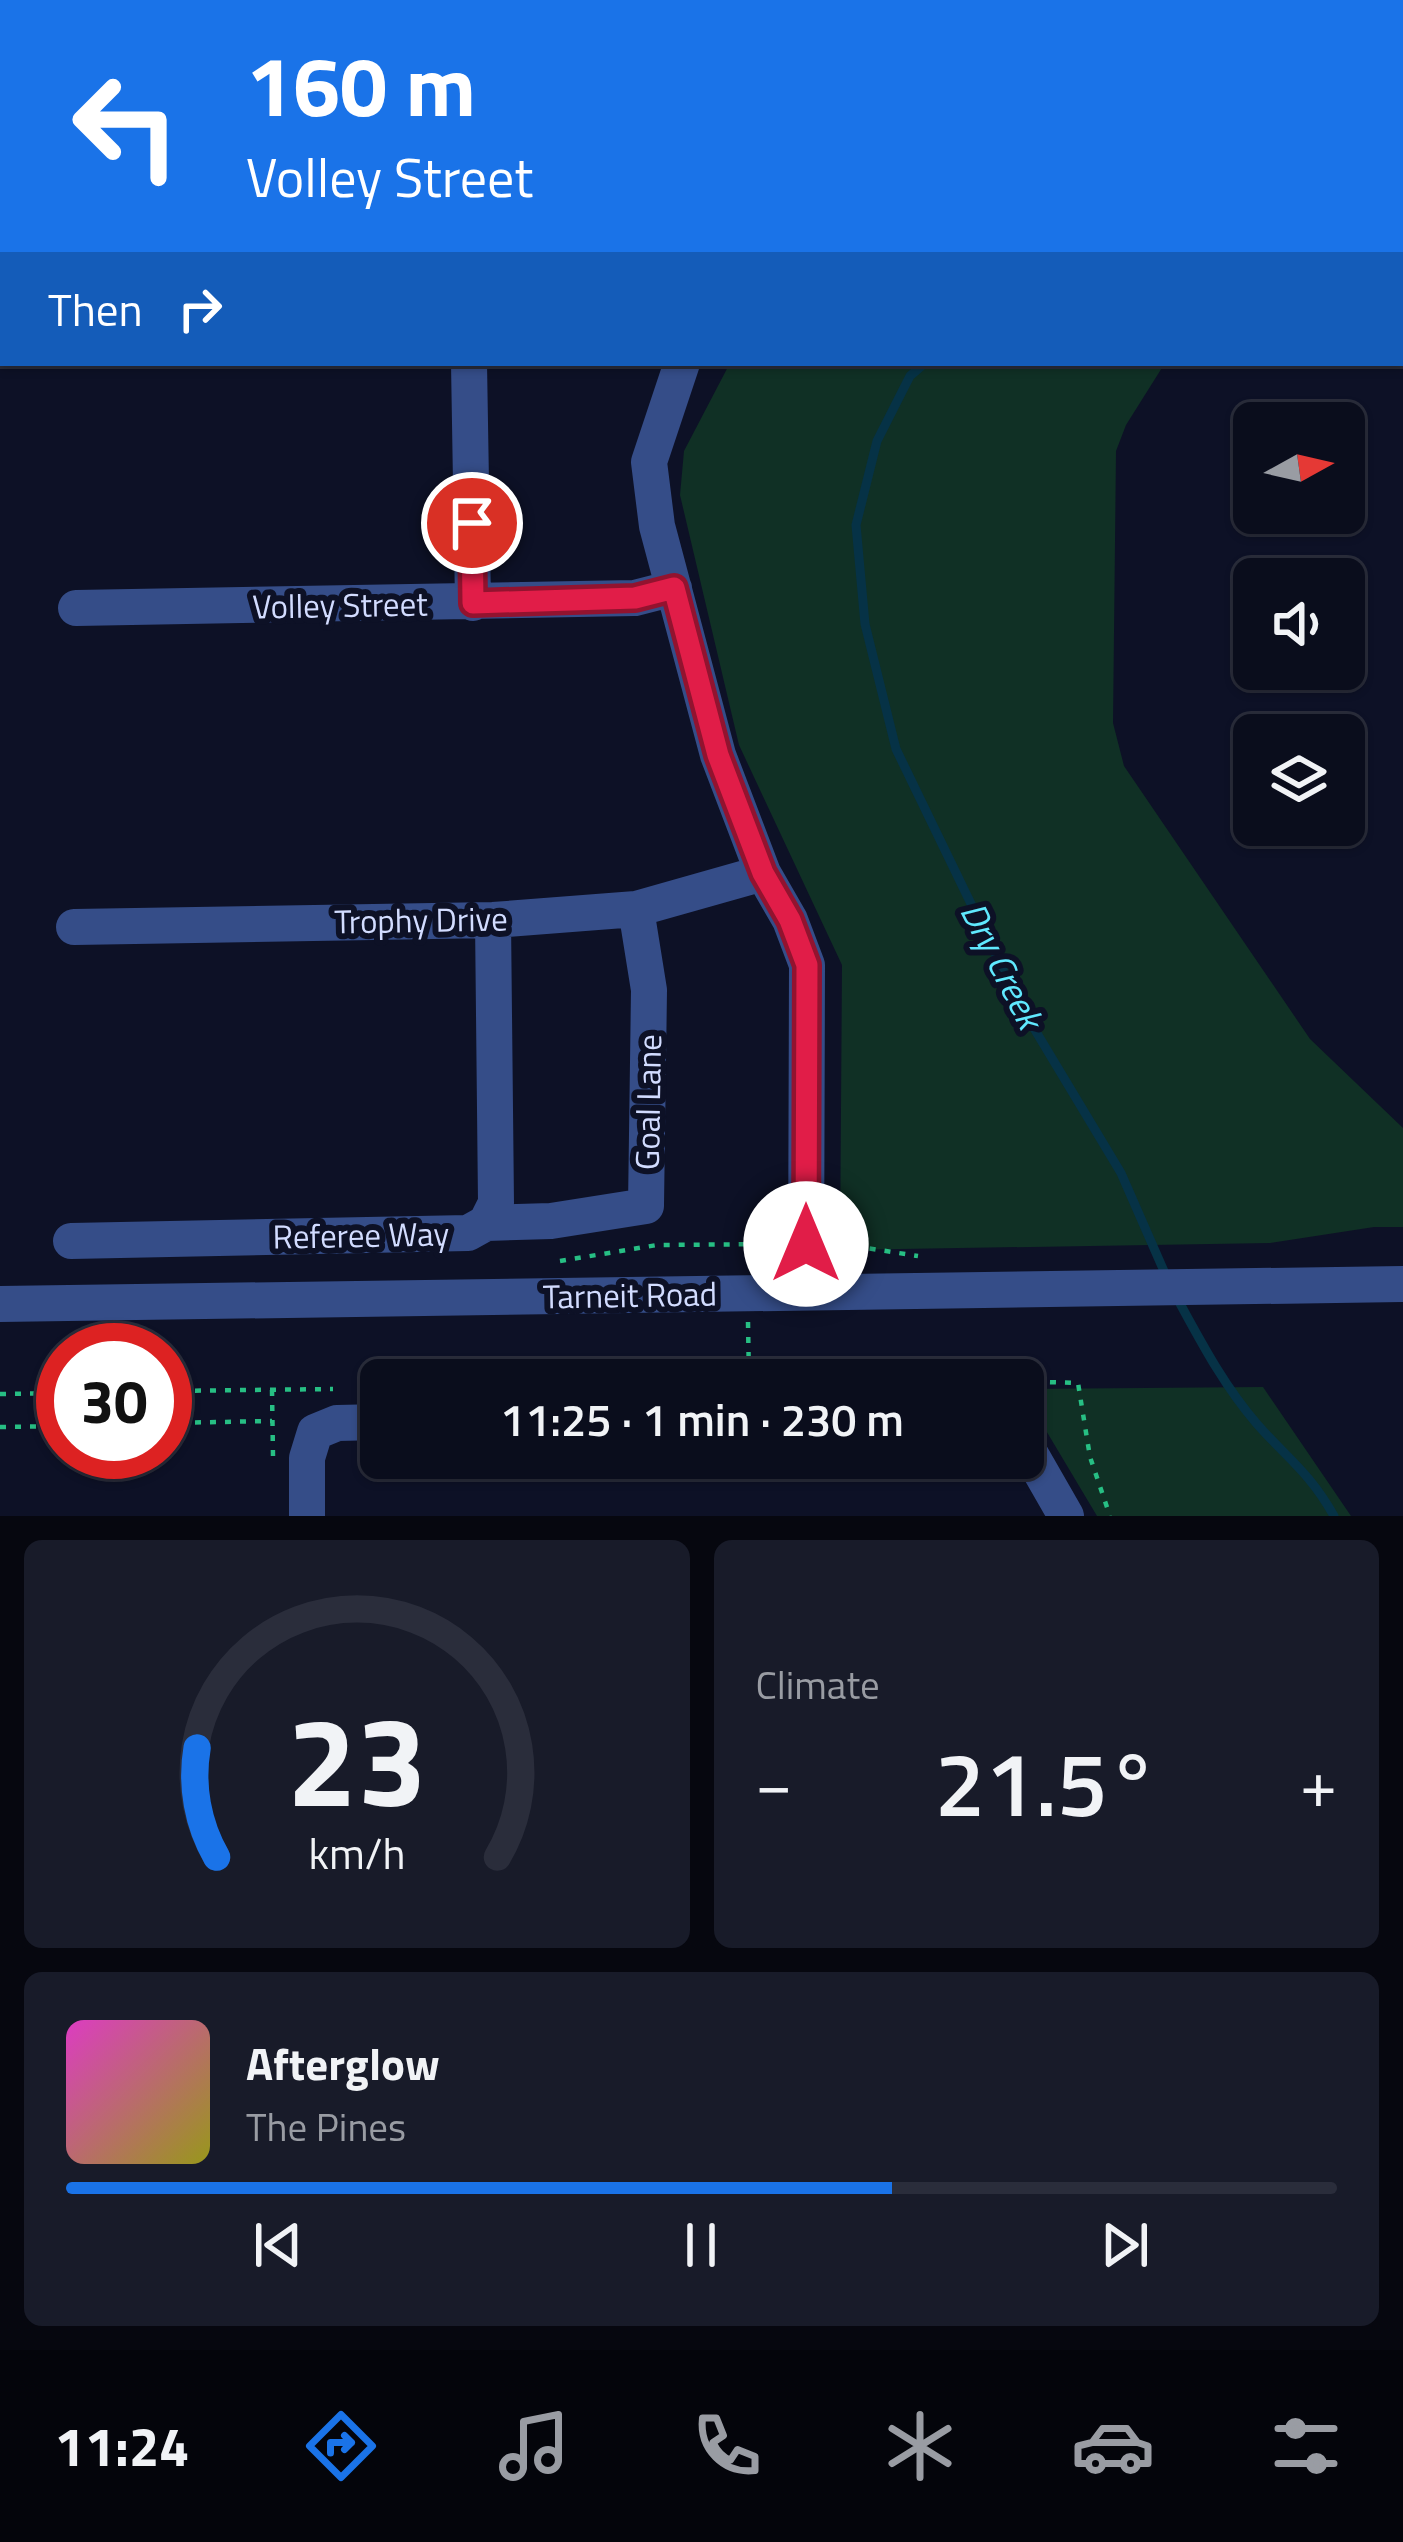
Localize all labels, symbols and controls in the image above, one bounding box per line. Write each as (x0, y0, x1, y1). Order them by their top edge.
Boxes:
text: 160 m (246, 21, 476, 149)
icon: left (48, 48, 204, 204)
text: Volley Street (246, 136, 533, 218)
text: Then (48, 275, 143, 343)
icon: right (167, 276, 233, 342)
north arrow (1233, 402, 1365, 534)
map controls (1233, 402, 1365, 846)
pin (421, 472, 523, 574)
icon: arrive (439, 490, 505, 556)
button: sound (1233, 558, 1365, 690)
street label: Volley Street (252, 578, 429, 632)
button: layers (1233, 714, 1365, 846)
water label: Dry Creek (947, 892, 1060, 1041)
street label: Trophy Drive (334, 893, 508, 947)
street label: Goal Lane (622, 1034, 674, 1170)
position arrow (743, 1181, 869, 1307)
street label: Referee Way (272, 1208, 450, 1262)
street label: Tarneit Road (542, 1268, 718, 1322)
speed limit sign: 30 (36, 1323, 192, 1479)
text: 11:25 · 1 min · 230 m (500, 1385, 904, 1453)
text: Climate (756, 1655, 880, 1714)
text: 23 (287, 1665, 427, 1854)
text: 21.5° (935, 1714, 1158, 1851)
text: − (756, 1732, 792, 1833)
text: + (1300, 1732, 1337, 1833)
text: km/h (308, 1820, 405, 1886)
text: Afterglow (246, 2029, 440, 2097)
text: The Pines (246, 2097, 406, 2156)
icon: previous (245, 2212, 311, 2278)
icon: pause (668, 2212, 734, 2278)
icon: next (1092, 2212, 1158, 2278)
icon: directions (299, 2404, 383, 2488)
icon: music (492, 2404, 576, 2488)
icon: phone (685, 2404, 769, 2488)
icon: climate (878, 2404, 962, 2488)
icon: car (1071, 2404, 1155, 2488)
icon: filters (1264, 2404, 1348, 2488)
text: 11:24 (55, 2405, 189, 2487)

